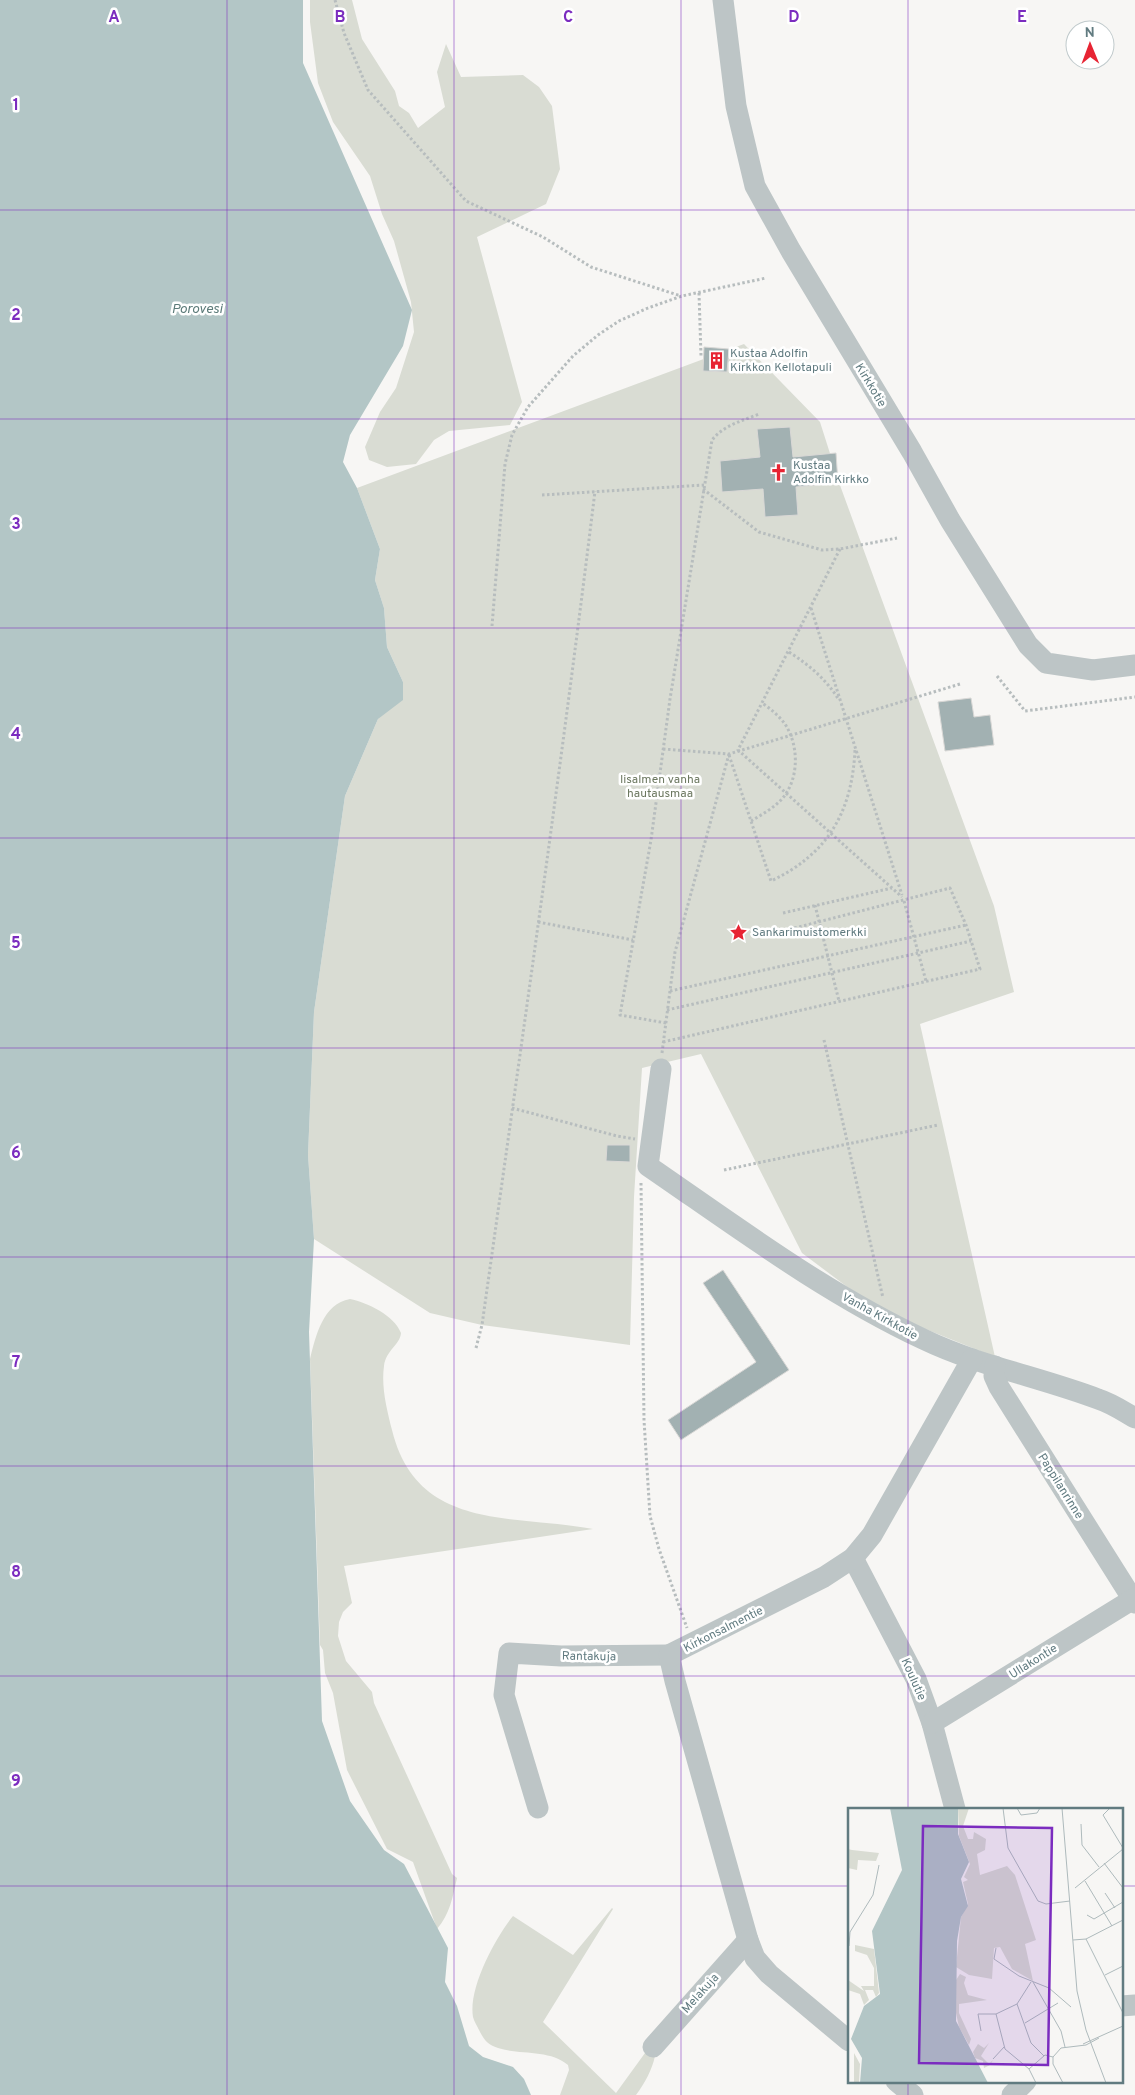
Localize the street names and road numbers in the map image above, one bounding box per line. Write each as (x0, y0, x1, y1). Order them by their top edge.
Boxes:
street label: Kirkkotie (851, 361, 889, 410)
street label: Vanha Kirkkotie (839, 1289, 920, 1344)
street label: Pappilanrinne (1034, 1451, 1087, 1522)
street label: Kirkonsalmentie (681, 1603, 766, 1657)
street label: Ullakontie (1006, 1641, 1061, 1683)
street label: Rantakuja (562, 1649, 616, 1665)
street label: Koulutie (897, 1656, 930, 1703)
street label: Melakuja (679, 1970, 723, 2017)

